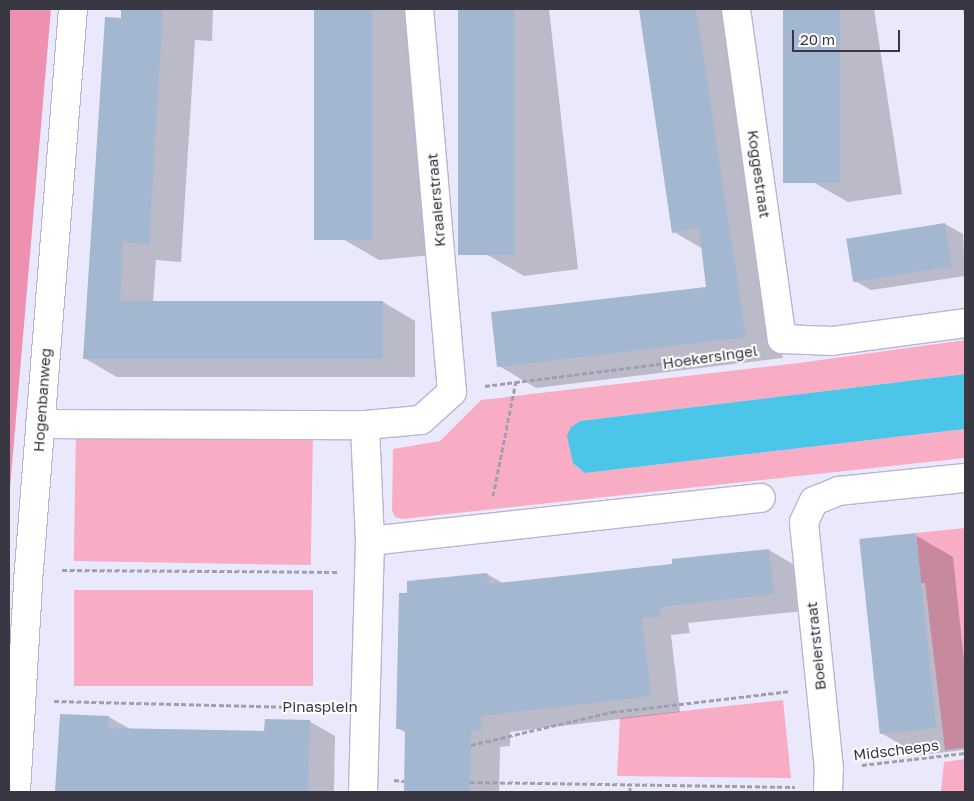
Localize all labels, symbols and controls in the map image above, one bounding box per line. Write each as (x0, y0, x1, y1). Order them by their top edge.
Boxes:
scale bar (794, 20, 902, 52)
text: 20 m (800, 30, 835, 48)
street label: Koggestraat (744, 129, 774, 219)
street label: Kraaierstraat (423, 152, 449, 248)
street label: Hoekersingel (661, 341, 759, 373)
street label: Hogenbanweg (29, 347, 55, 453)
street label: Boeierstraat (802, 601, 830, 691)
street label: Pinasplein (282, 698, 358, 716)
street label: Midscheeps (852, 736, 940, 764)

